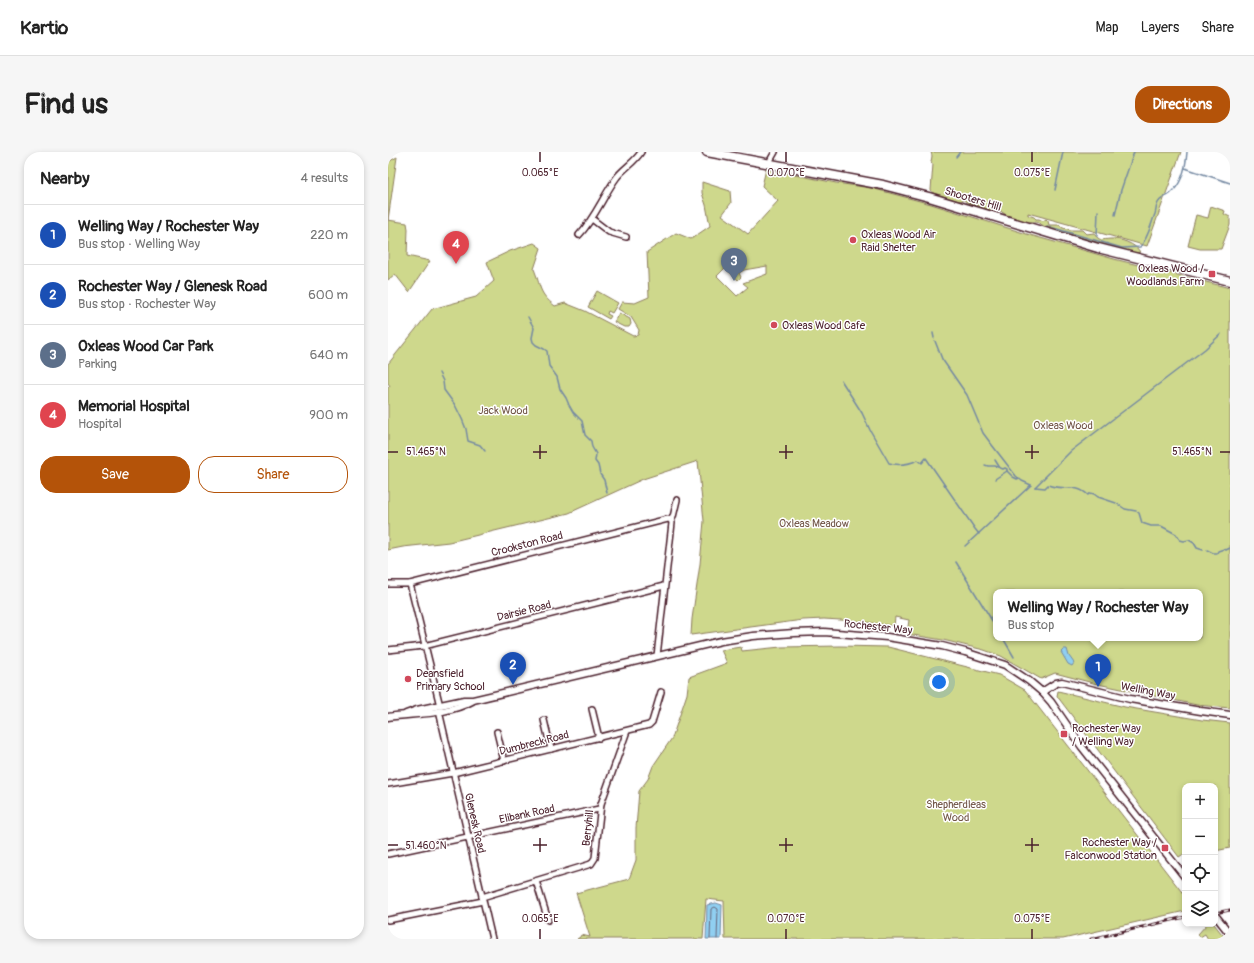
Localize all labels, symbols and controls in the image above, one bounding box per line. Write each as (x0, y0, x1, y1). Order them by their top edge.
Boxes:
text: Kartio (20, 16, 68, 40)
text: Map (1096, 19, 1119, 36)
text: Layers (1141, 19, 1179, 36)
text: Share (1201, 19, 1234, 36)
button: Directions (1135, 86, 1230, 123)
text: Find us (24, 87, 108, 122)
text: 0.065°E (522, 167, 558, 179)
text: 0.070°E (767, 167, 805, 179)
text: 0.075°E (1014, 167, 1050, 179)
text: Nearby (40, 168, 89, 189)
text: 4 results (301, 170, 348, 186)
street label: Shooters Hill (943, 184, 1003, 214)
text: Welling Way / Rochester Way (78, 217, 259, 236)
text: 1 (50, 227, 56, 243)
text: 220 m (310, 227, 348, 243)
place label: Oxleas Wood Air Raid Shelter (861, 228, 936, 254)
pin: 4 (443, 231, 469, 264)
marker: Oxleas Wood Air Raid Shelter (848, 235, 858, 245)
text: Bus stop · Welling Way (78, 236, 200, 252)
pin: 3 (721, 248, 747, 281)
place label: Oxleas Wood / Woodlands Farm (1126, 262, 1204, 288)
marker: Oxleas Wood / Woodlands Farm (1207, 269, 1217, 279)
text: Rochester Way / Glenesk Road (78, 277, 267, 296)
text: 2 (49, 287, 57, 303)
text: 600 m (308, 287, 348, 303)
text: Bus stop · Rochester Way (78, 296, 216, 312)
place label: Oxleas Wood Cafe (782, 319, 866, 332)
marker: Oxleas Wood Cafe (769, 320, 779, 330)
text: Oxleas Wood Car Park (78, 337, 214, 356)
text: 3 (49, 347, 57, 363)
text: 640 m (310, 347, 348, 363)
text: Parking (78, 356, 117, 372)
text: Memorial Hospital (78, 397, 190, 416)
park label: Jack Wood (478, 404, 528, 417)
text: 4 (49, 407, 57, 423)
text: 900 m (309, 407, 348, 423)
text: Hospital (78, 416, 122, 432)
park label: Oxleas Wood (1033, 419, 1093, 432)
text: 51.465°N (406, 446, 446, 458)
text: 51.465°N (1172, 446, 1212, 458)
button: Save (40, 456, 190, 493)
button: Share (198, 456, 348, 493)
park label: Oxleas Meadow (779, 517, 849, 530)
street label: Crookston Road (490, 529, 564, 559)
popup (993, 589, 1203, 641)
street label: Dairsie Road (496, 598, 552, 624)
text: Welling Way / Rochester Way (1008, 598, 1188, 617)
street label: Rochester Way (843, 617, 913, 637)
text: Bus stop (1008, 617, 1054, 633)
pin: 2 (500, 652, 526, 685)
pin: 1 (1085, 654, 1111, 687)
place label: Deansfield Primary School (416, 667, 485, 693)
your location (929, 672, 949, 692)
marker: Deansfield Primary School (403, 674, 413, 684)
street label: Welling Way (1120, 679, 1177, 703)
place label: Rochester Way / Welling Way (1072, 722, 1141, 748)
street label: Dumbreck Road (498, 728, 570, 758)
marker: Rochester Way / Welling Way (1059, 729, 1069, 739)
map controls (1182, 783, 1218, 927)
button: + (1182, 783, 1218, 819)
street label: Glenesk Road (462, 792, 488, 854)
park label: Shepherdleas Wood (926, 798, 986, 824)
street label: Elibank Road (498, 802, 556, 826)
street label: Berryhill (580, 809, 596, 847)
button: − (1182, 819, 1218, 855)
place label: Rochester Way / Falconwood Station (1065, 836, 1157, 862)
text: 51.460°N (405, 840, 447, 852)
marker: Rochester Way / Falconwood Station (1160, 843, 1170, 853)
button: locate (1182, 855, 1218, 891)
button: layers (1182, 891, 1218, 927)
text: 0.065°E (522, 913, 558, 925)
text: 0.070°E (767, 913, 805, 925)
text: 0.075°E (1014, 913, 1050, 925)

